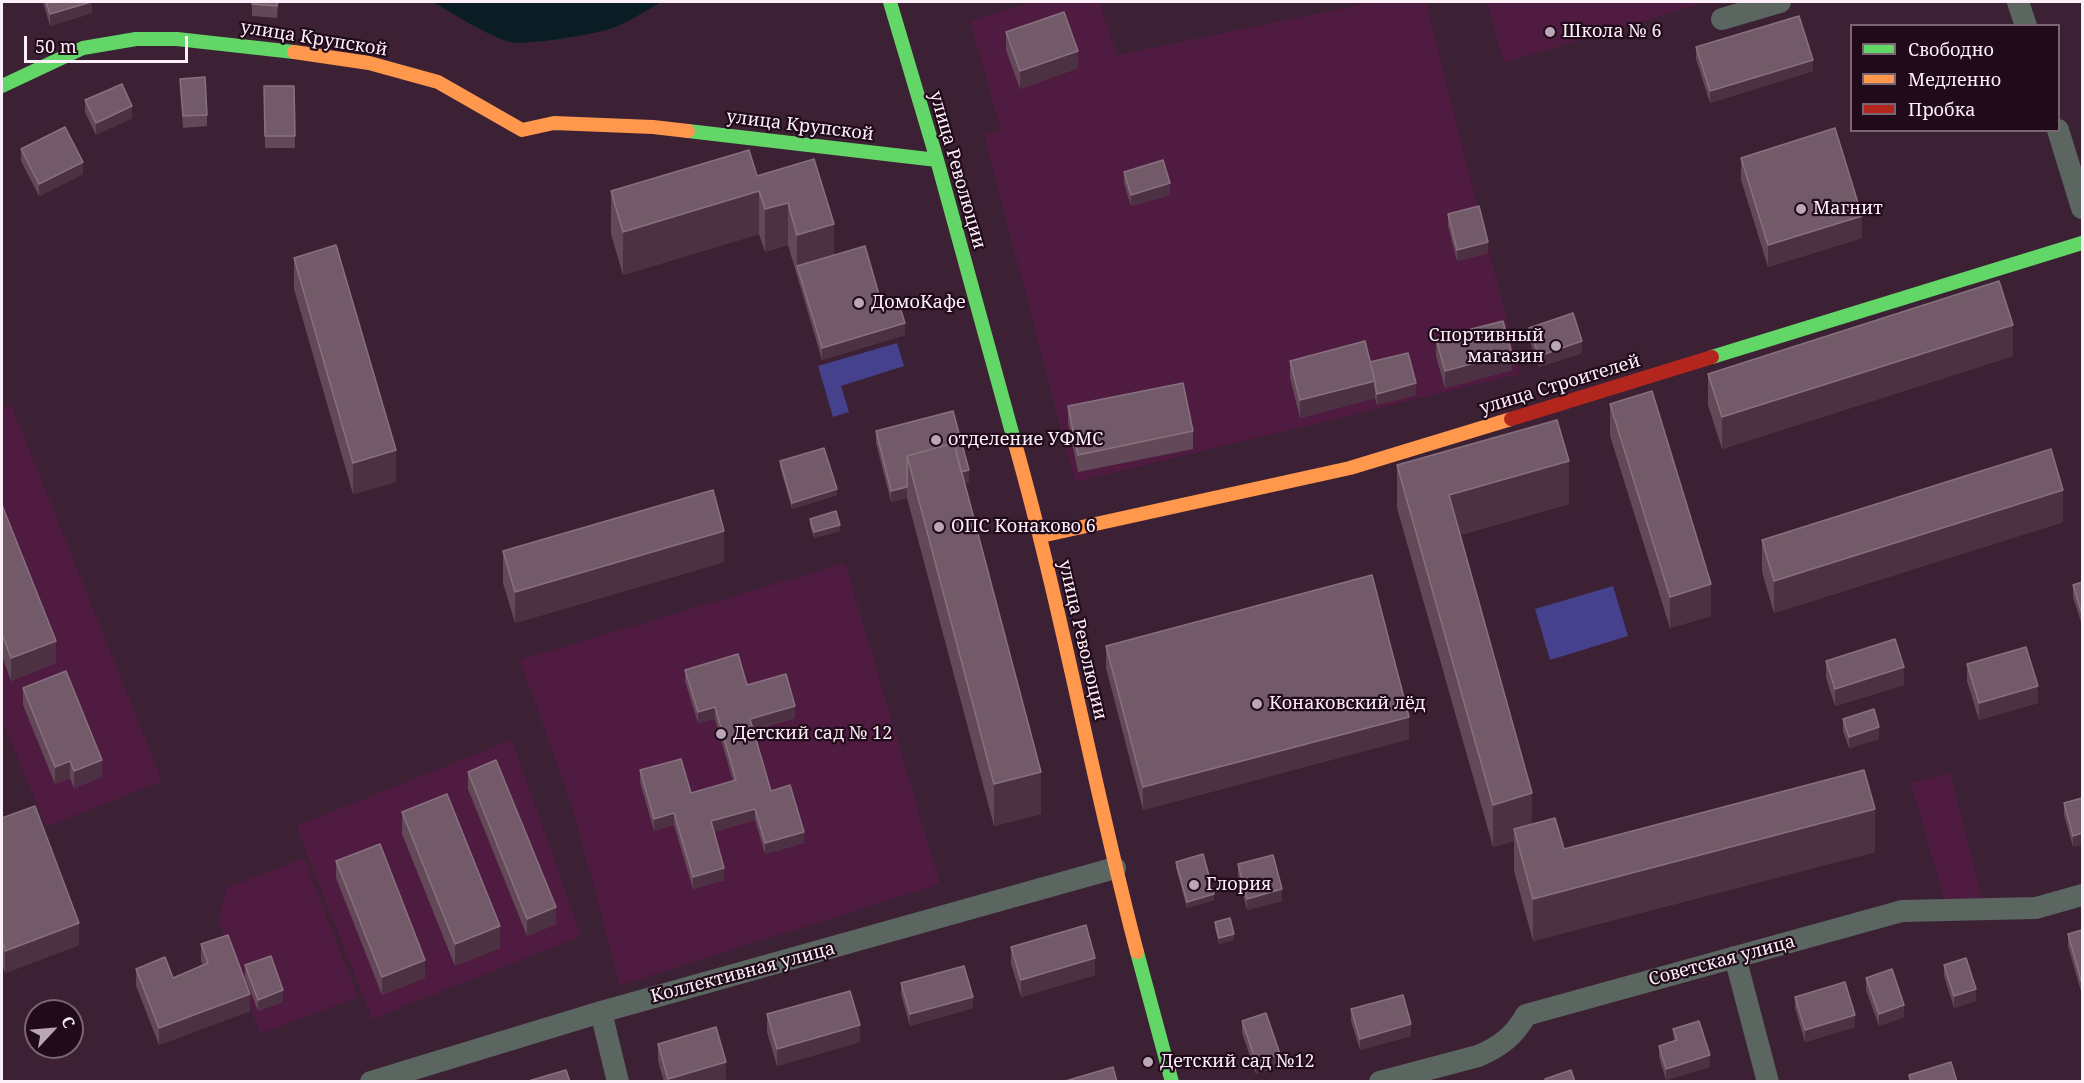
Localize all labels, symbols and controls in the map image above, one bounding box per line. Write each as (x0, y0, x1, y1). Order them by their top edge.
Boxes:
street label: улица Крупской (239, 17, 389, 61)
place label: Школа № 6 (1562, 21, 1662, 43)
scale bar (27, 24, 190, 62)
legend (1850, 24, 2060, 132)
marker: Школа № 6 (1543, 25, 1557, 39)
text: 50 m (35, 34, 77, 58)
text: Свободно (1908, 37, 1994, 61)
text: Медленно (1908, 67, 2001, 91)
street label: улица Революции (924, 89, 990, 251)
text: Пробка (1908, 97, 1975, 121)
street label: улица Крупской (725, 106, 875, 146)
place label: Магнит (1813, 198, 1883, 220)
marker: Магнит (1794, 202, 1808, 216)
place label: ДомоКафе (871, 292, 966, 314)
marker: ДомоКафе (852, 296, 866, 310)
place label: Спортивный магазин (1429, 325, 1544, 368)
marker: Спортивный магазин (1549, 339, 1563, 353)
street label: улица Строителей (1477, 350, 1643, 420)
place label: отделение УФМС (948, 429, 1103, 451)
marker: отделение УФМС (929, 433, 943, 447)
place label: ОПС Конаково 6 (951, 516, 1096, 538)
marker: ОПС Конаково 6 (932, 520, 946, 534)
street label: улица Революции (1053, 558, 1111, 722)
place label: Конаковский лёд (1269, 693, 1426, 715)
marker: Конаковский лёд (1250, 697, 1264, 711)
place label: Детский сад № 12 (733, 723, 892, 745)
marker: Детский сад № 12 (714, 727, 728, 741)
place label: Глория (1206, 874, 1271, 896)
marker: Глория (1187, 878, 1201, 892)
street label: Советская улица (1646, 931, 1798, 991)
street label: Коллективная улица (648, 938, 838, 1008)
north arrow (24, 999, 84, 1059)
text: С (56, 1012, 81, 1032)
place label: Детский сад №12 (1160, 1051, 1315, 1073)
marker: Детский сад №12 (1141, 1055, 1155, 1069)

